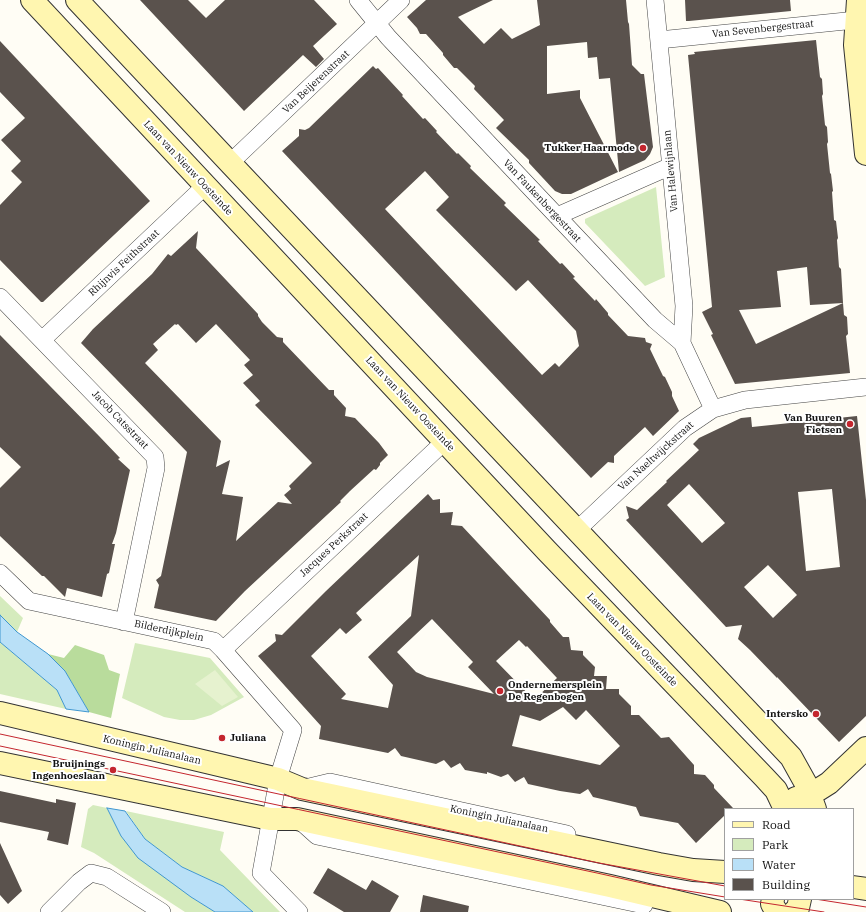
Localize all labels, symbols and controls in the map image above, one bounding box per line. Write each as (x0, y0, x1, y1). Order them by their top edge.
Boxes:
street label: Van Sevenbergestraat (712, 18, 814, 40)
street label: Van Beijerenstraat (280, 48, 352, 116)
street label: Laan van Nieuw Oosteinde (141, 118, 235, 218)
street label: Van Halewijnlaan (661, 129, 681, 213)
place label: Tukker Haarmode (544, 142, 635, 154)
marker: Tukker Haarmode (638, 143, 648, 153)
street label: Van Faukenbergestraat (501, 157, 583, 245)
street label: Rhijnvis Feithstraat (86, 227, 162, 299)
street label: Laan van Nieuw Oosteinde (363, 354, 457, 454)
street label: Jacob Catsstraat (89, 388, 151, 452)
place label: Van Buuren Fietsen (784, 412, 842, 436)
street label: Van Naeltwijckstraat (616, 419, 696, 493)
marker: Van Buuren Fietsen (845, 419, 855, 429)
street label: Jacques Perkstraat (298, 510, 370, 580)
street label: Laan van Nieuw Oosteinde (584, 591, 680, 689)
street label: Bilderdijkplein (133, 618, 205, 644)
place label: Ondernemersplein De Regenbogen (508, 679, 602, 702)
marker: Ondernemersplein De Regenbogen (495, 686, 505, 696)
place label: Intersko (766, 708, 808, 720)
marker: Intersko (811, 709, 821, 719)
place label: Juliana (230, 732, 266, 744)
street label: Koningin Julianalaan (102, 733, 202, 767)
marker: Juliana (217, 733, 227, 743)
place label: Bruijnings Ingenhoeslaan (32, 758, 105, 782)
marker: Bruijnings Ingenhoeslaan (108, 765, 118, 775)
street label: Koningin Julianalaan (449, 803, 549, 835)
legend (724, 808, 854, 900)
text: Road (762, 817, 791, 832)
text: Park (762, 837, 788, 852)
text: Water (762, 857, 795, 872)
text: Building (762, 877, 810, 892)

